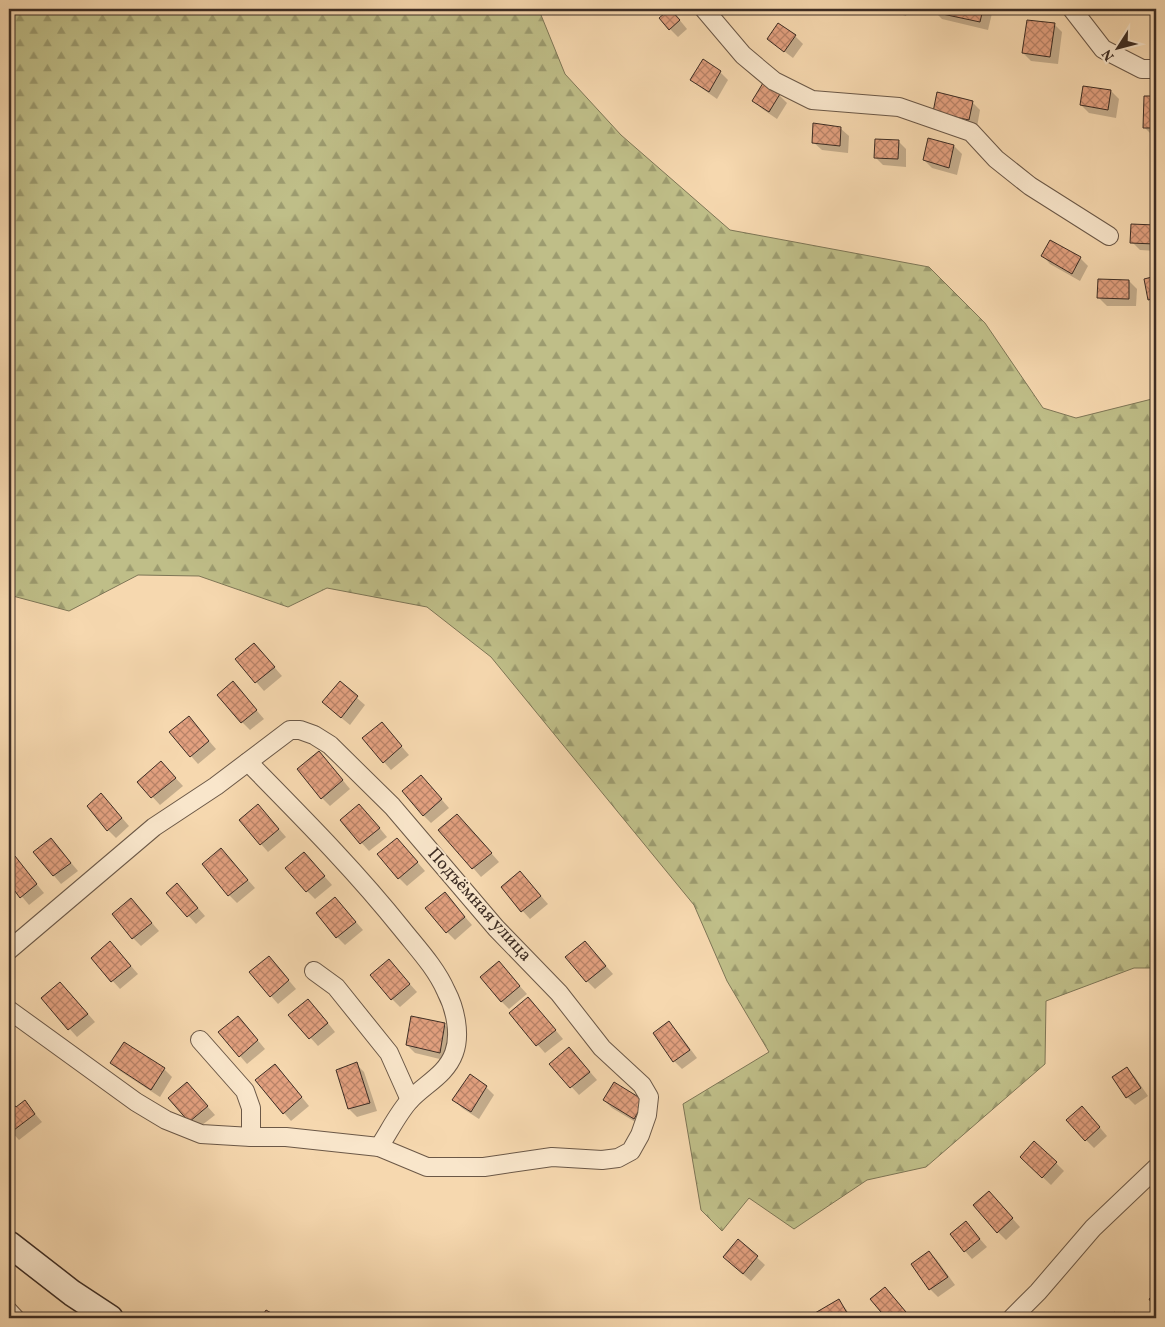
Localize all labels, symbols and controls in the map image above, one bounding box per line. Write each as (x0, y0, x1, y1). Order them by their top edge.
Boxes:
north arrow (1092, 22, 1142, 72)
text: N (1098, 45, 1119, 64)
street label: Подъёмная улица (421, 843, 537, 968)

